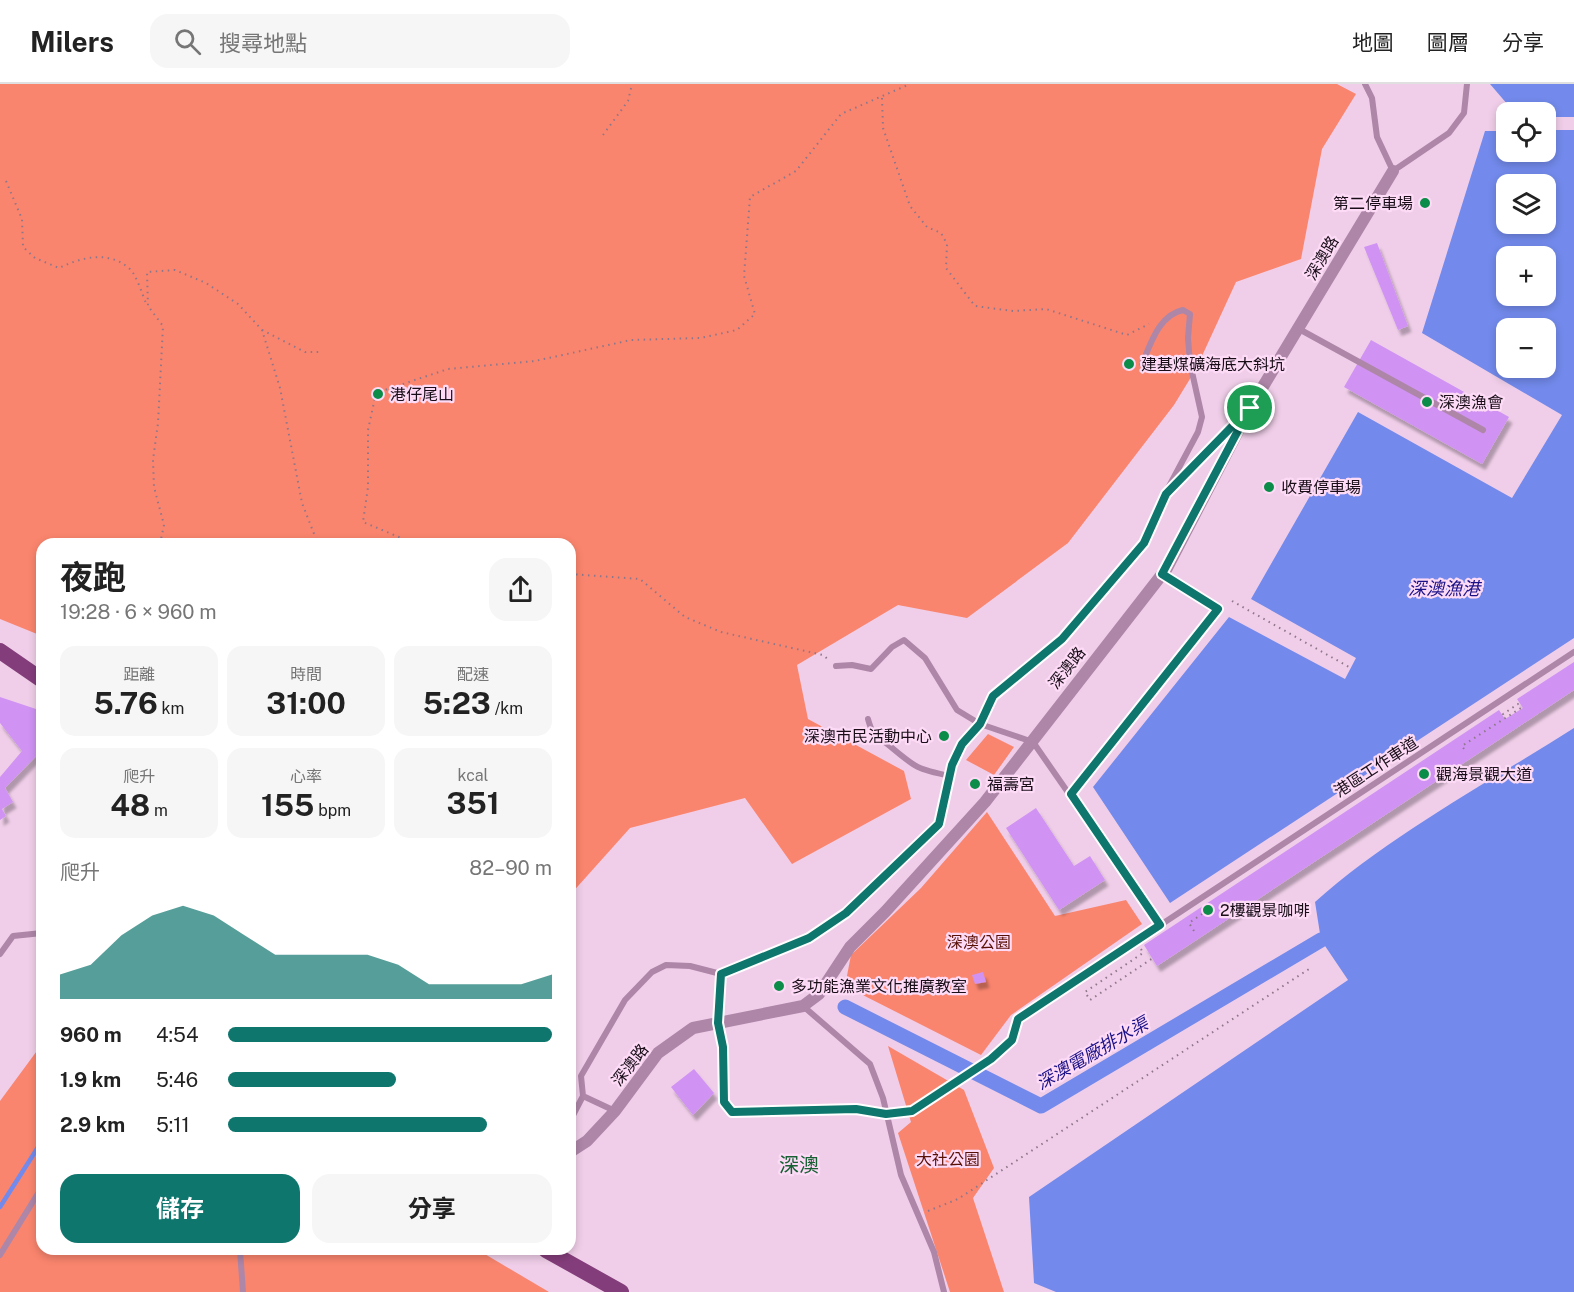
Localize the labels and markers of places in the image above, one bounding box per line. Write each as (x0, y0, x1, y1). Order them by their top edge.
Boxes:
place label: 第二停車場 (1333, 194, 1413, 213)
marker: 第二停車場 (1418, 196, 1432, 210)
place label: 建基煤礦海底大斜坑 (1141, 355, 1285, 374)
marker: 建基煤礦海底大斜坑 (1122, 357, 1136, 371)
pin (1224, 382, 1275, 433)
place label: 港仔尾山 (390, 385, 454, 404)
marker: 港仔尾山 (371, 387, 385, 401)
place label: 深澳漁會 (1439, 393, 1503, 412)
marker: 深澳漁會 (1420, 395, 1434, 409)
place label: 收費停車場 (1281, 478, 1361, 497)
marker: 收費停車場 (1262, 480, 1276, 494)
place label: 深澳市民活動中心 (804, 727, 932, 746)
marker: 深澳市民活動中心 (937, 729, 951, 743)
place label: 觀海景觀大道 (1436, 765, 1532, 784)
marker: 觀海景觀大道 (1417, 767, 1431, 781)
place label: 福壽宮 (987, 775, 1035, 794)
marker: 福壽宮 (968, 777, 982, 791)
place label: 2樓觀景咖啡 (1220, 901, 1310, 920)
marker: 2樓觀景咖啡 (1201, 903, 1215, 917)
place label: 多功能漁業文化推廣教室 (791, 977, 967, 996)
marker: 多功能漁業文化推廣教室 (772, 979, 786, 993)

